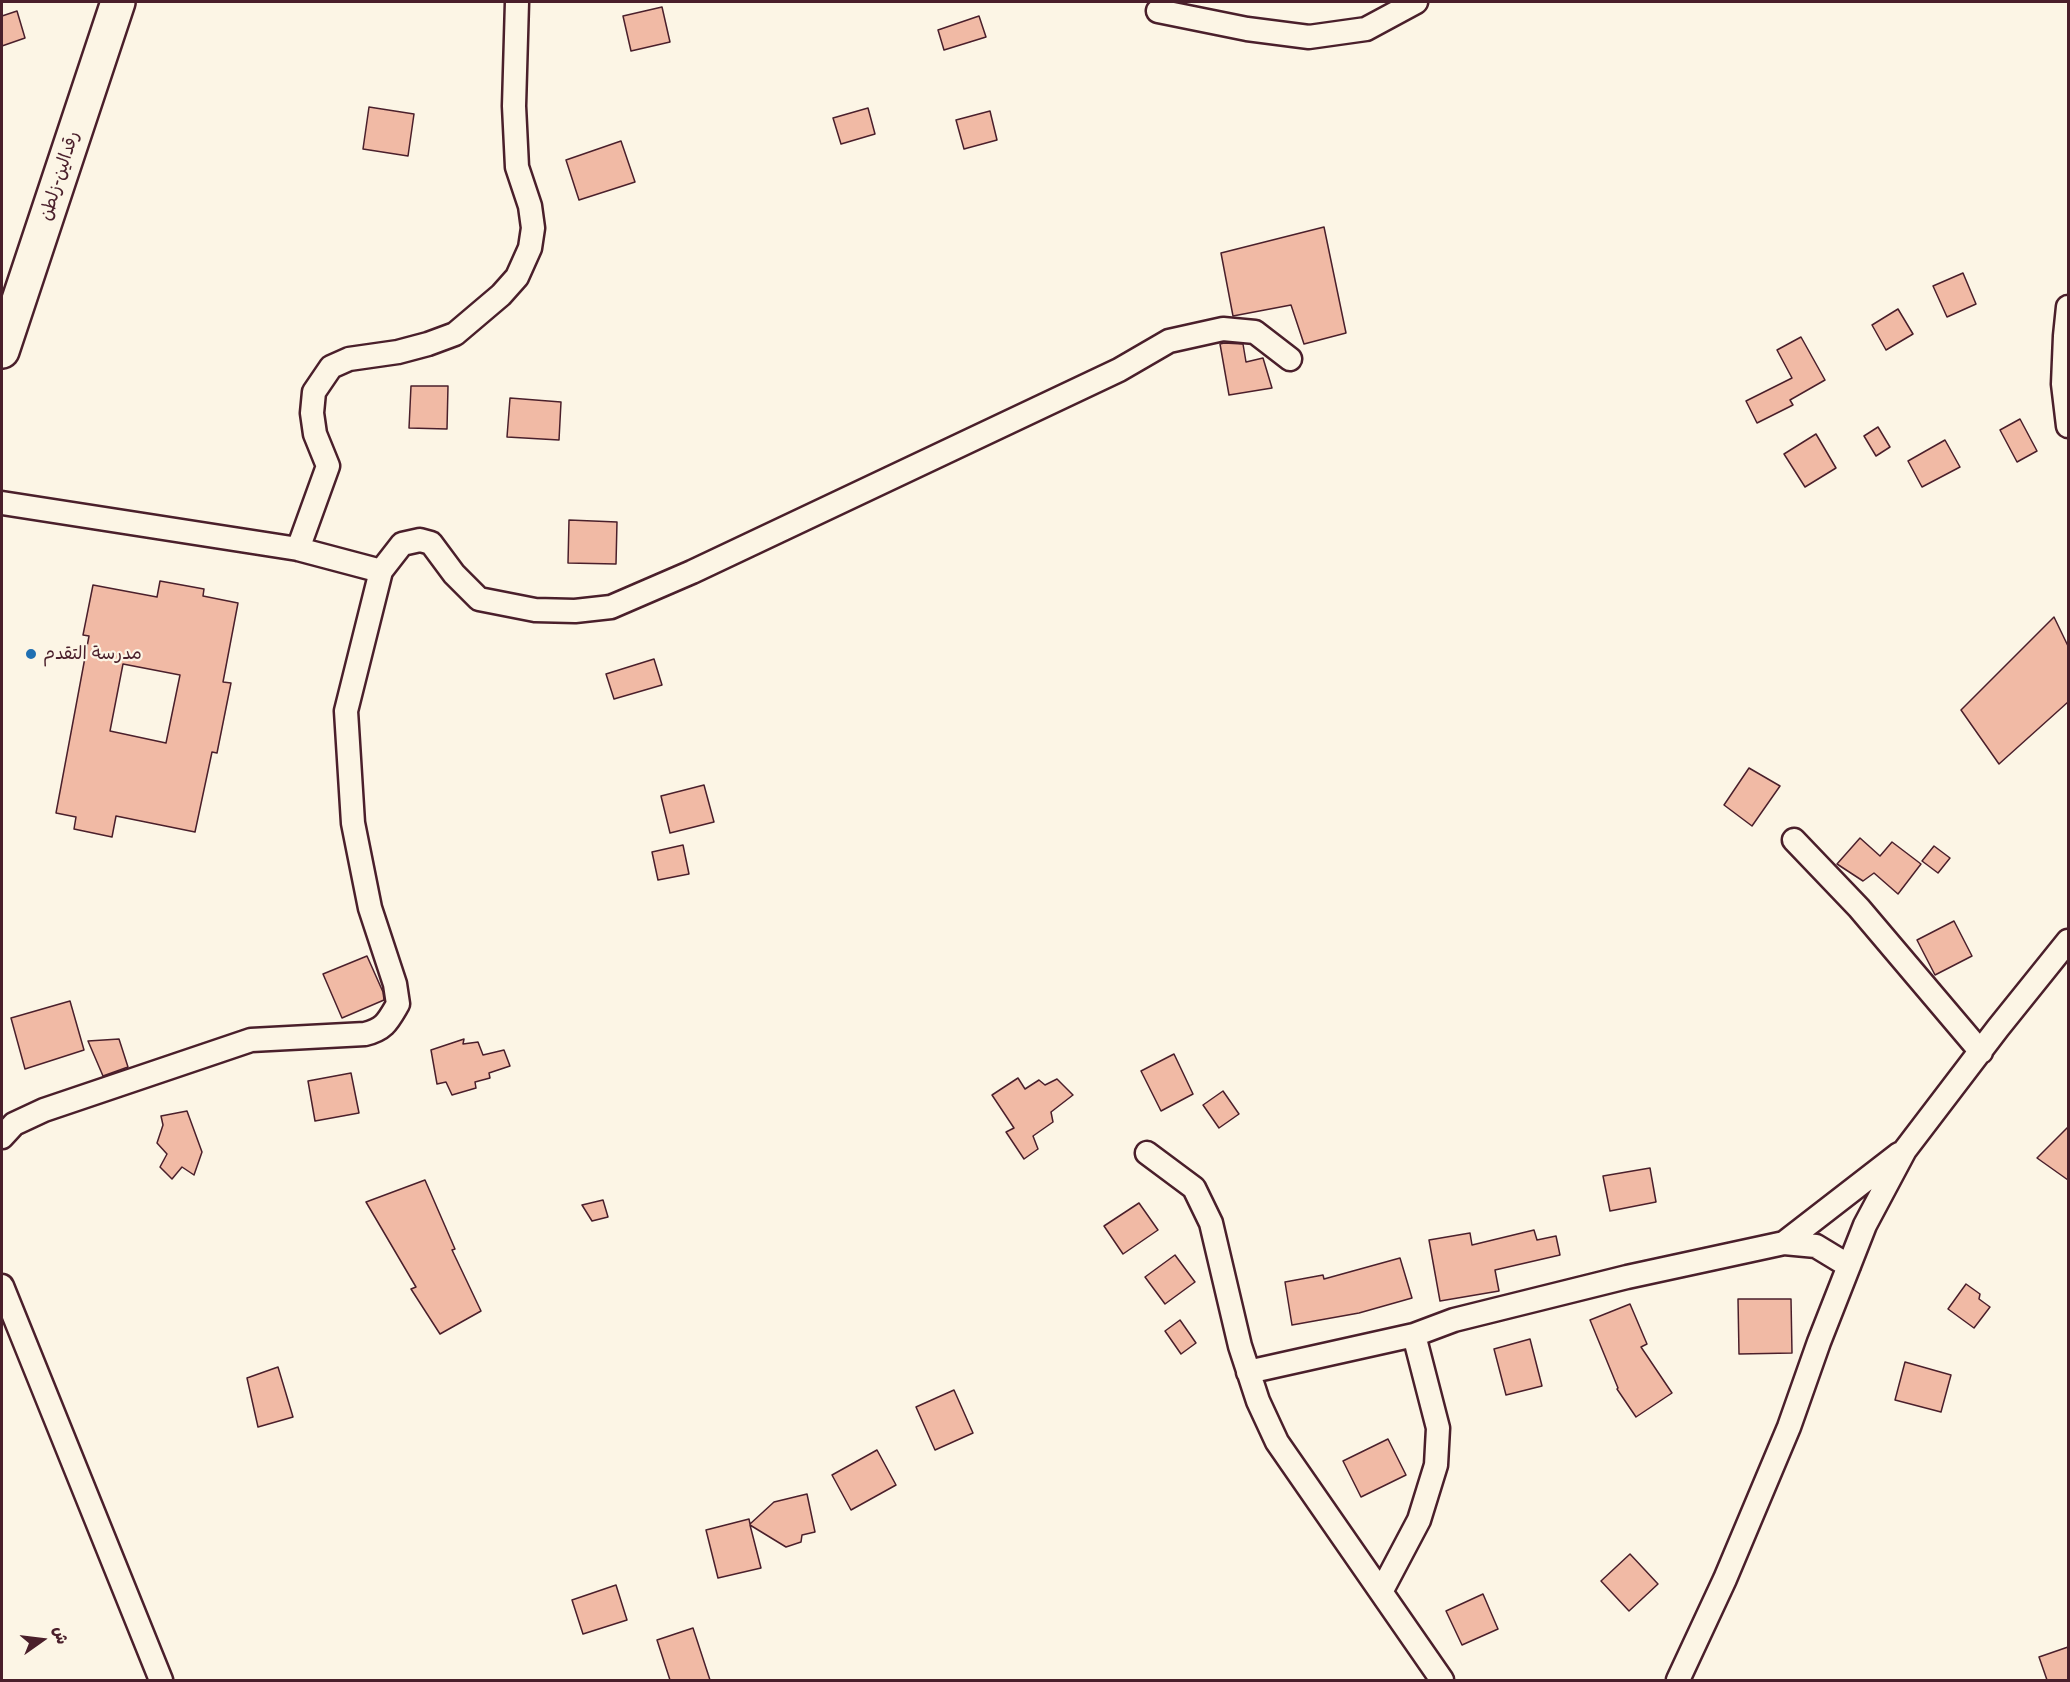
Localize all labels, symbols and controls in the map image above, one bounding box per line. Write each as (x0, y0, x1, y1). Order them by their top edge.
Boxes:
street label: رقدالين-زلطن (35, 128, 85, 224)
place label: مدرسة التقدم (43, 643, 142, 665)
marker: مدرسة التقدم (24, 647, 38, 661)
north arrow (12, 1610, 72, 1670)
text: ش (49, 1625, 71, 1646)

